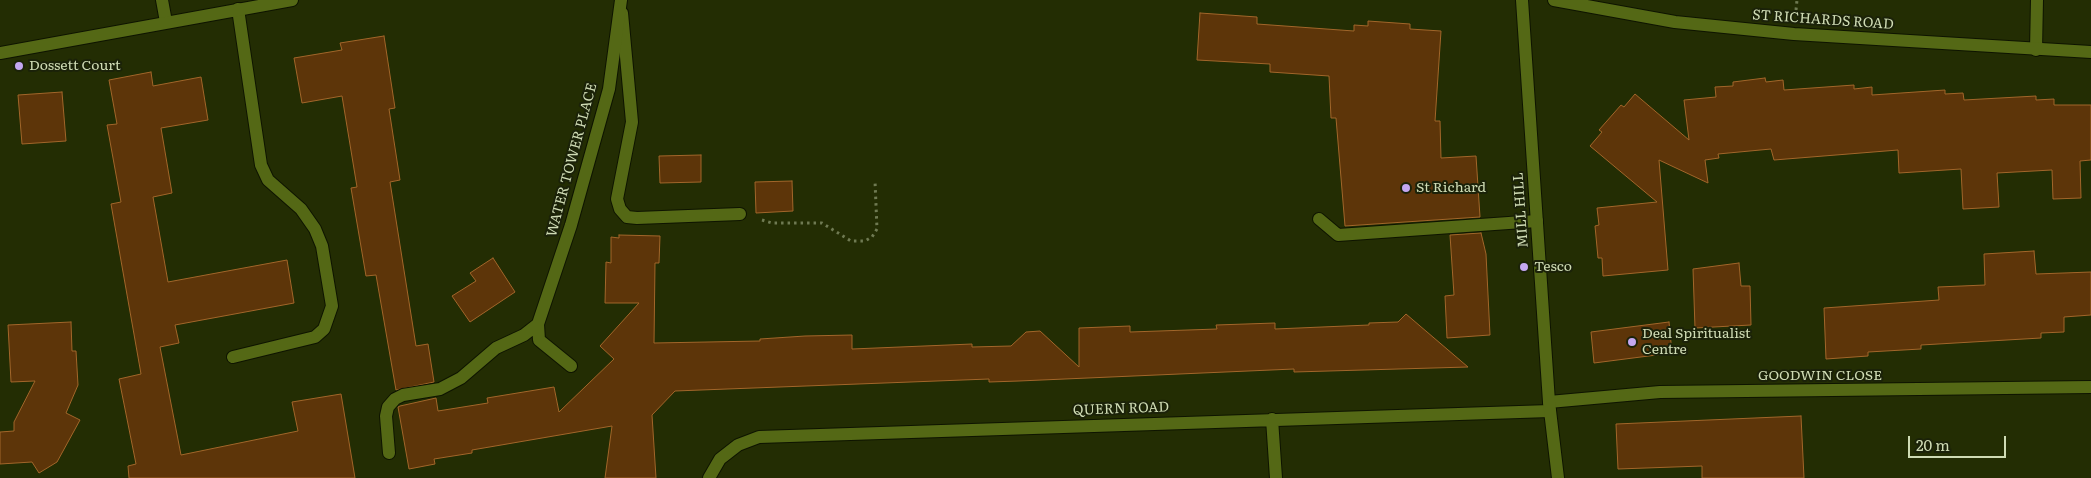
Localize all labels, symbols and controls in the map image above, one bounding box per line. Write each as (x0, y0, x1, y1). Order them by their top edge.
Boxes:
street label: ST RICHARDS ROAD (1752, 7, 1894, 33)
place label: Dossett Court (29, 58, 121, 74)
marker: Dossett Court (13, 60, 25, 72)
street label: WATER TOWER PLACE (543, 81, 601, 239)
street label: MILL HILL (1510, 172, 1532, 248)
place label: St Richard (1416, 180, 1486, 196)
marker: St Richard (1400, 182, 1412, 194)
place label: Tesco (1534, 259, 1572, 275)
marker: Tesco (1518, 261, 1530, 273)
place label: Deal Spiritualist Centre (1642, 326, 1751, 358)
marker: Deal Spiritualist Centre (1626, 336, 1638, 348)
street label: GOODWIN CLOSE (1758, 368, 1882, 384)
street label: QUERN ROAD (1073, 399, 1169, 419)
scale bar (1911, 426, 2008, 458)
text: 20 m (1916, 433, 1950, 456)

